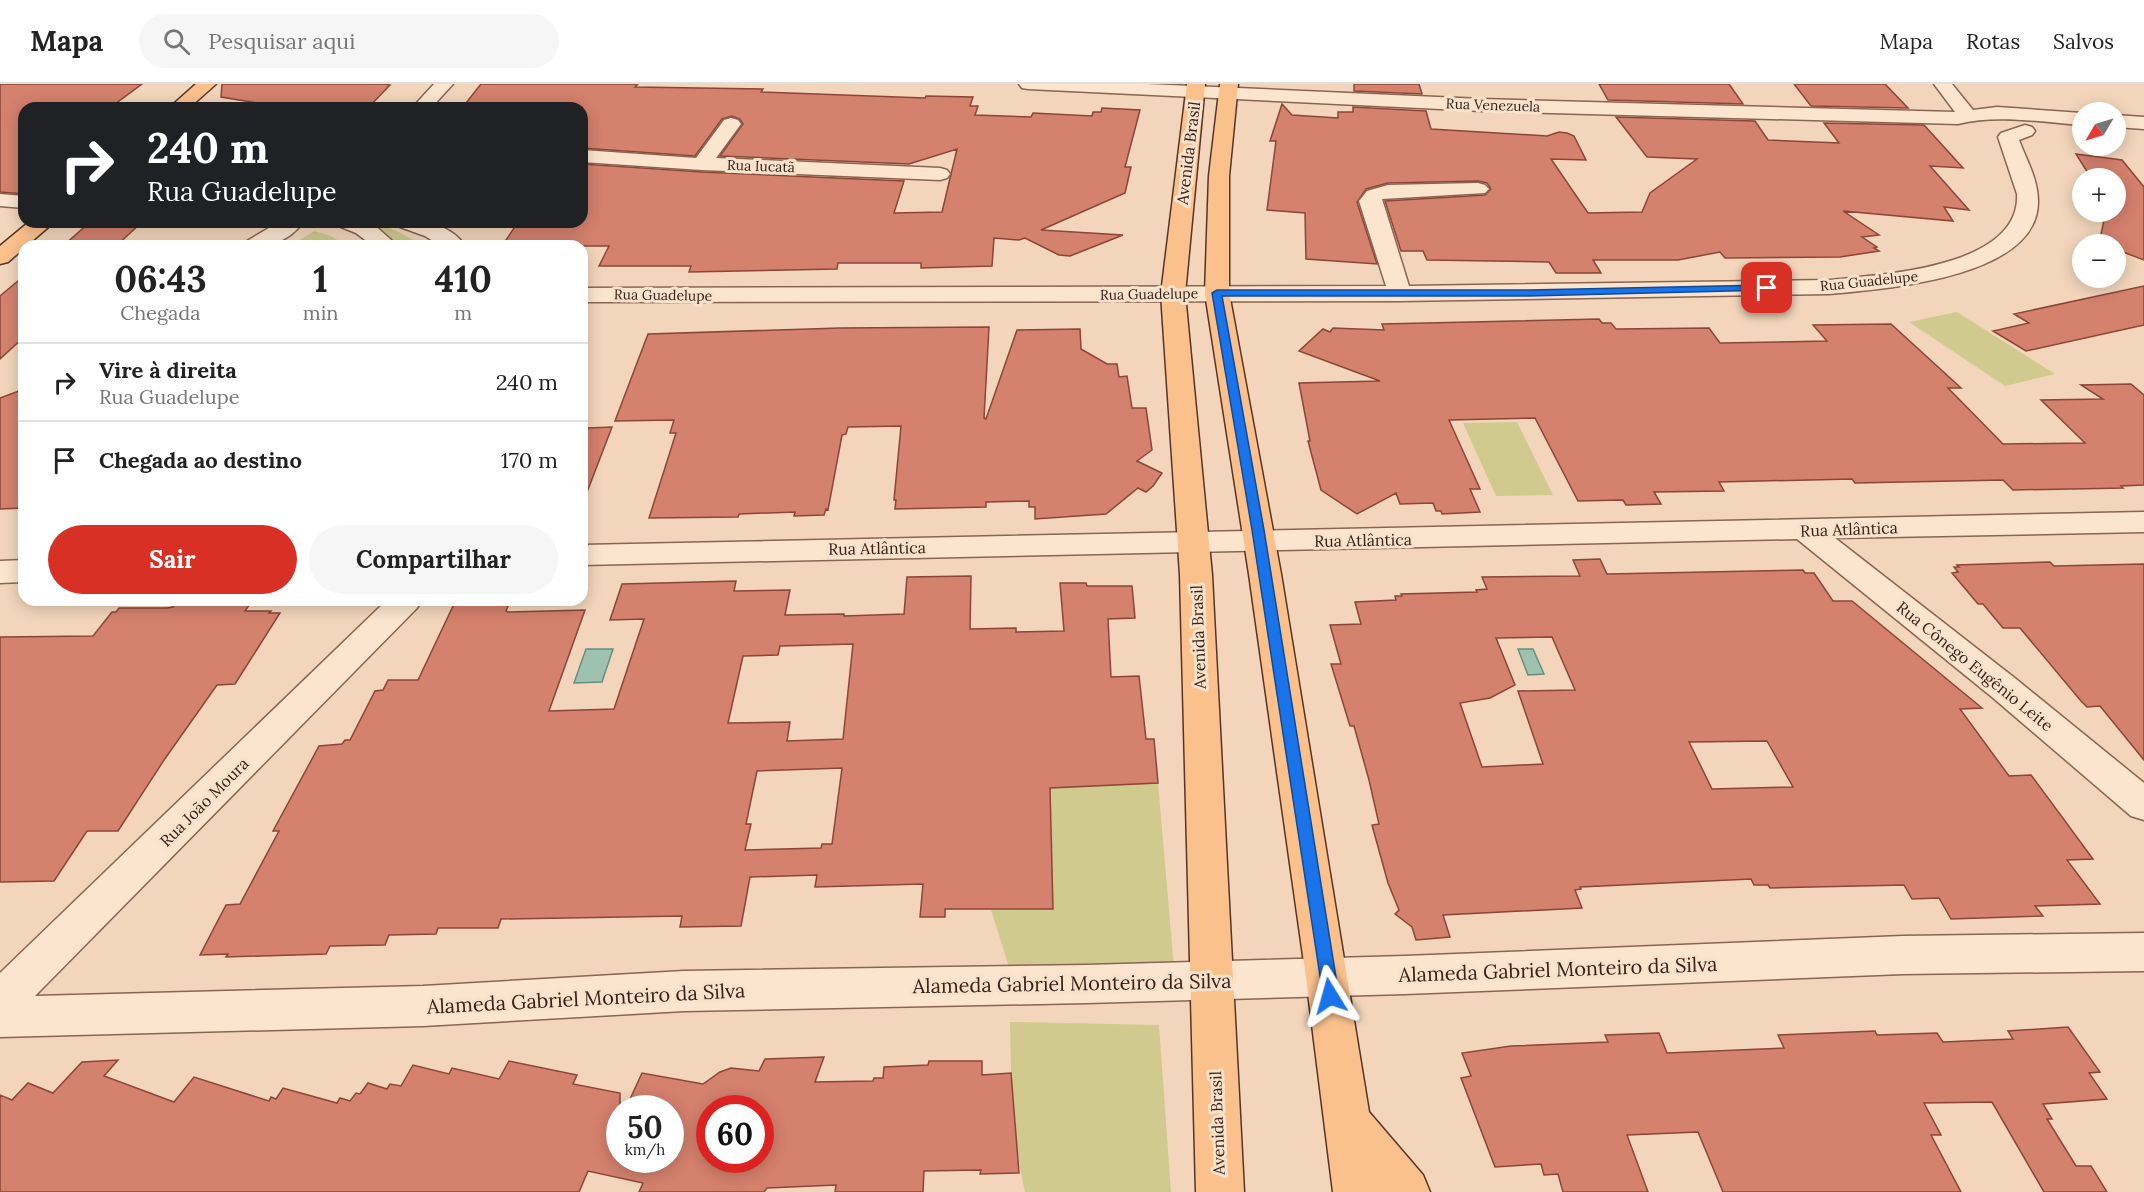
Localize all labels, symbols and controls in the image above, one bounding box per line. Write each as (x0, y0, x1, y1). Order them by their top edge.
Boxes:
search box (139, 14, 559, 68)
text: Mapa (30, 23, 103, 59)
icon: search (160, 25, 193, 58)
text: Pesquisar aqui (208, 27, 355, 55)
text: Mapa (1880, 28, 1933, 55)
text: Rotas (1966, 28, 2020, 55)
text: Salvos (2053, 28, 2114, 55)
street label: Rua Venezuela (1445, 94, 1541, 116)
street label: Avenida Brasil (1172, 100, 1204, 207)
north arrow (2072, 102, 2126, 156)
map controls (2072, 102, 2126, 288)
text: 240 m (147, 121, 269, 175)
icon: right (48, 126, 126, 204)
street label: Rua Iucatã (727, 156, 795, 176)
button: + (2072, 168, 2126, 222)
text: Rua Guadelupe (147, 174, 337, 208)
button: − (2072, 234, 2126, 288)
text: 06:43 (114, 256, 207, 302)
text: 1 (313, 256, 328, 302)
text: 410 (435, 256, 492, 302)
pin (1741, 262, 1792, 313)
street label: Rua Guadelupe (1819, 267, 1919, 295)
icon: arrive (1750, 271, 1783, 304)
street label: Rua Guadelupe (1100, 284, 1199, 304)
street label: Rua Guadelupe (614, 285, 713, 305)
text: Chegada (120, 300, 201, 325)
text: min (303, 300, 338, 325)
text: m (454, 300, 472, 325)
text: Vire à direita (99, 356, 237, 384)
icon: right (48, 366, 81, 399)
text: 240 m (496, 368, 558, 396)
text: Rua Guadelupe (99, 384, 240, 409)
icon: arrive (48, 444, 81, 477)
text: Chegada ao destino (99, 446, 302, 474)
text: 170 m (501, 446, 558, 474)
street label: Rua Atlântica (1800, 517, 1898, 541)
button: Sair (48, 525, 297, 594)
button: Compartilhar (309, 525, 558, 594)
street label: Rua Atlântica (1314, 529, 1412, 551)
street label: Rua Atlântica (828, 537, 926, 559)
street label: Avenida Brasil (1186, 585, 1210, 690)
street label: Rua Cônego Eugênio Leite (1893, 597, 2057, 735)
street label: Rua João Moura (155, 753, 253, 851)
street label: Alameda Gabriel Monteiro da Silva (1397, 951, 1718, 987)
position arrow (1298, 964, 1362, 1028)
street label: Alameda Gabriel Monteiro da Silva (911, 968, 1232, 998)
street label: Alameda Gabriel Monteiro da Silva (425, 977, 746, 1019)
street label: Avenida Brasil (1205, 1071, 1229, 1176)
speed limit sign: 60 (696, 1095, 774, 1173)
text: 50 (627, 1108, 663, 1146)
text: km/h (625, 1140, 665, 1159)

